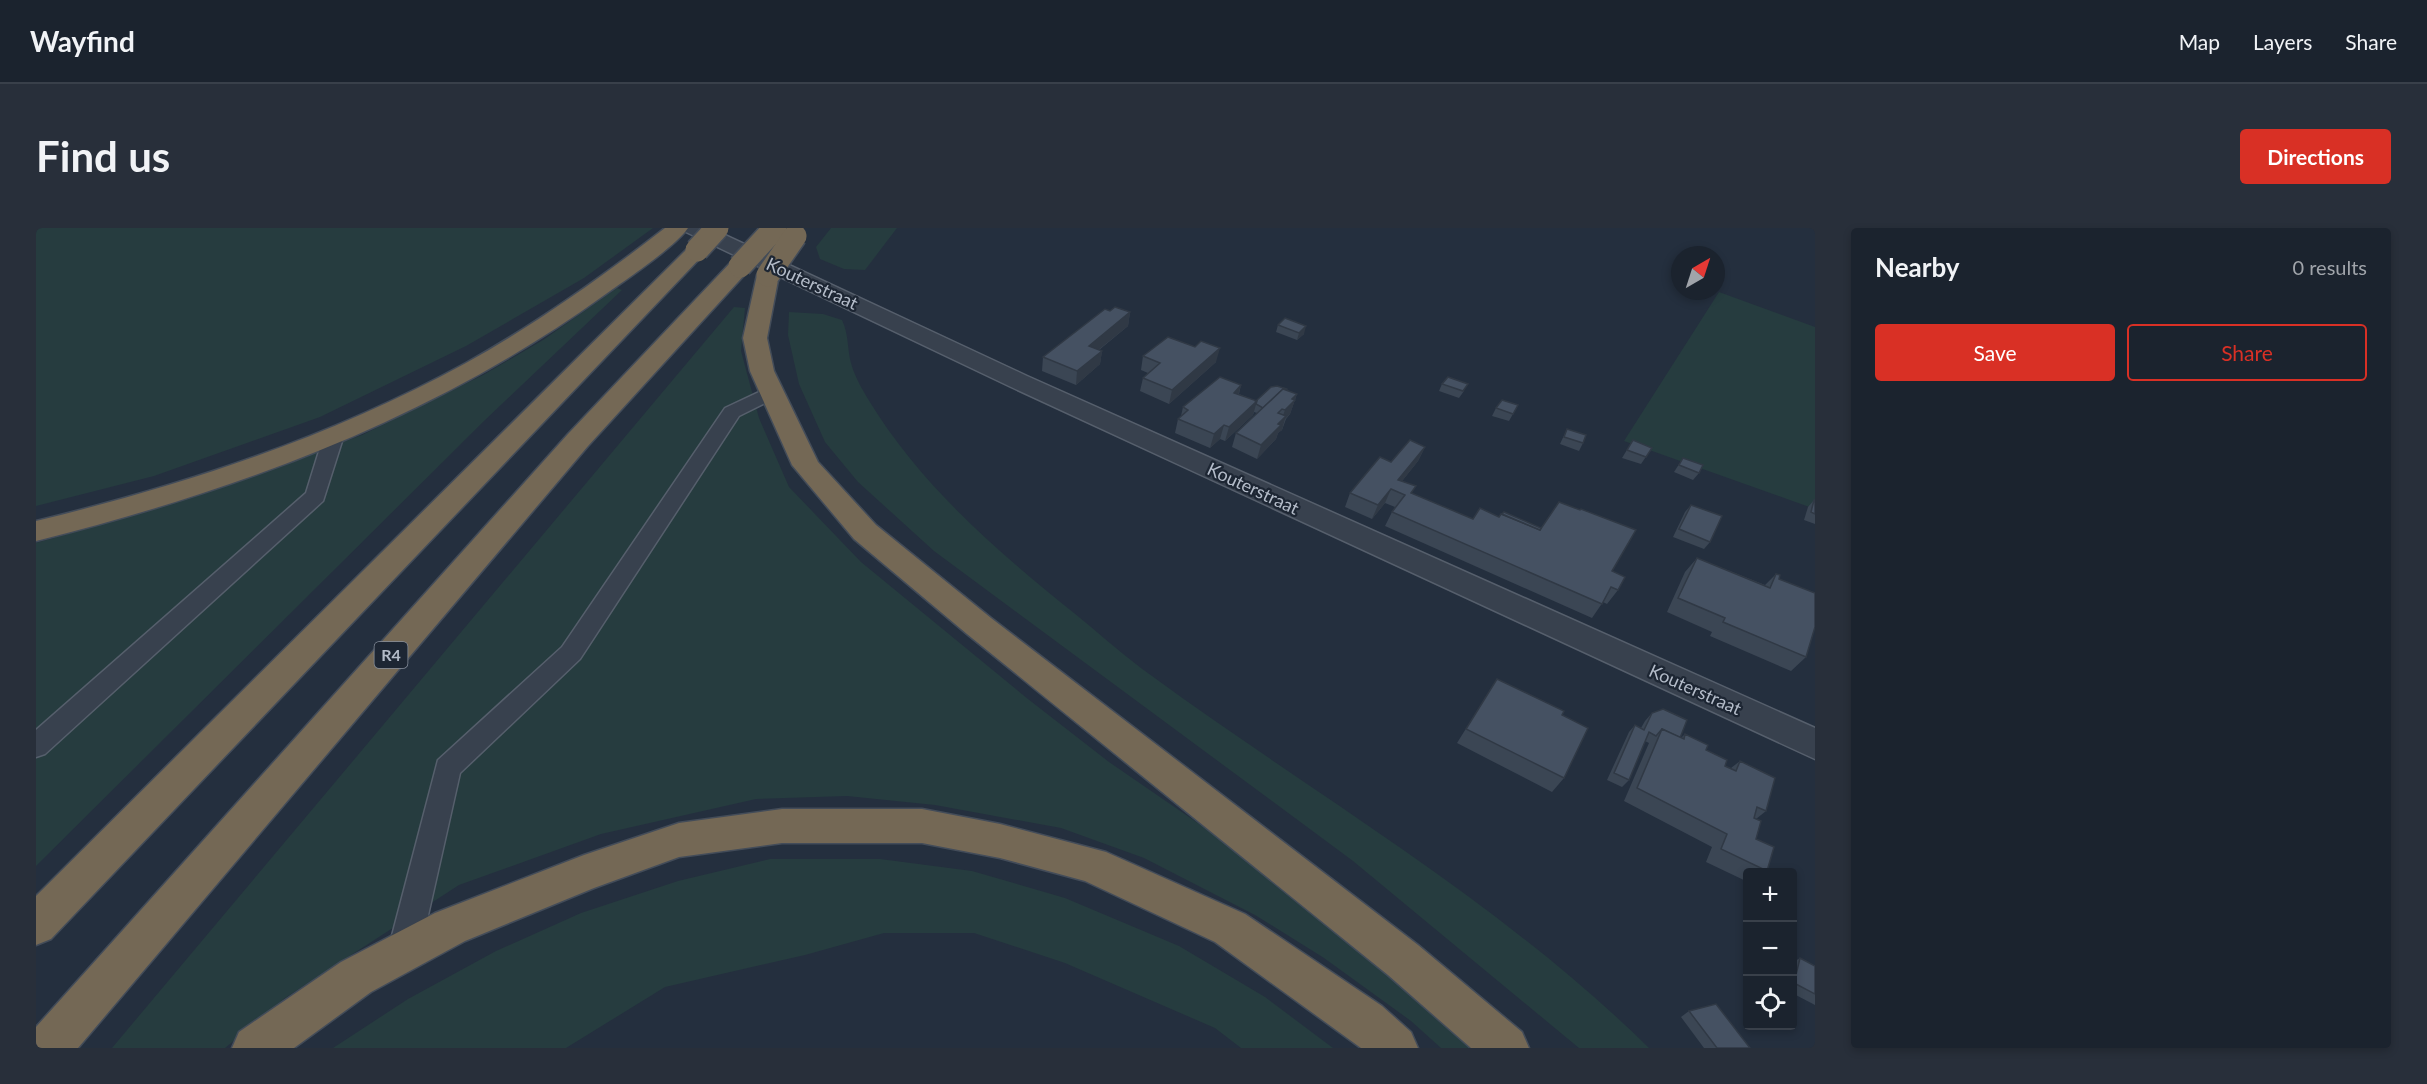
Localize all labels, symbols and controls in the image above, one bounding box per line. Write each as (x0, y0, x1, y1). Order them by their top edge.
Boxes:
text: Wayfind (30, 24, 135, 58)
text: Map (2179, 29, 2220, 54)
text: Layers (2253, 29, 2312, 54)
text: Share (2345, 29, 2397, 54)
button: Directions (2240, 129, 2391, 184)
text: Find us (36, 131, 170, 181)
north arrow (1671, 246, 1725, 300)
text: Nearby (1875, 251, 1960, 283)
street label: Kouterstraat (763, 252, 862, 314)
text: 0 results (2292, 255, 2367, 279)
button: Save (1875, 324, 2115, 381)
button: Share (2127, 324, 2367, 381)
street label: Kouterstraat (1204, 457, 1303, 519)
road number: R4 (374, 642, 408, 668)
street label: Kouterstraat (1646, 659, 1745, 719)
map controls (1743, 868, 1797, 1030)
button: + (1743, 868, 1797, 922)
button: − (1743, 922, 1797, 976)
button: locate (1743, 976, 1797, 1030)

